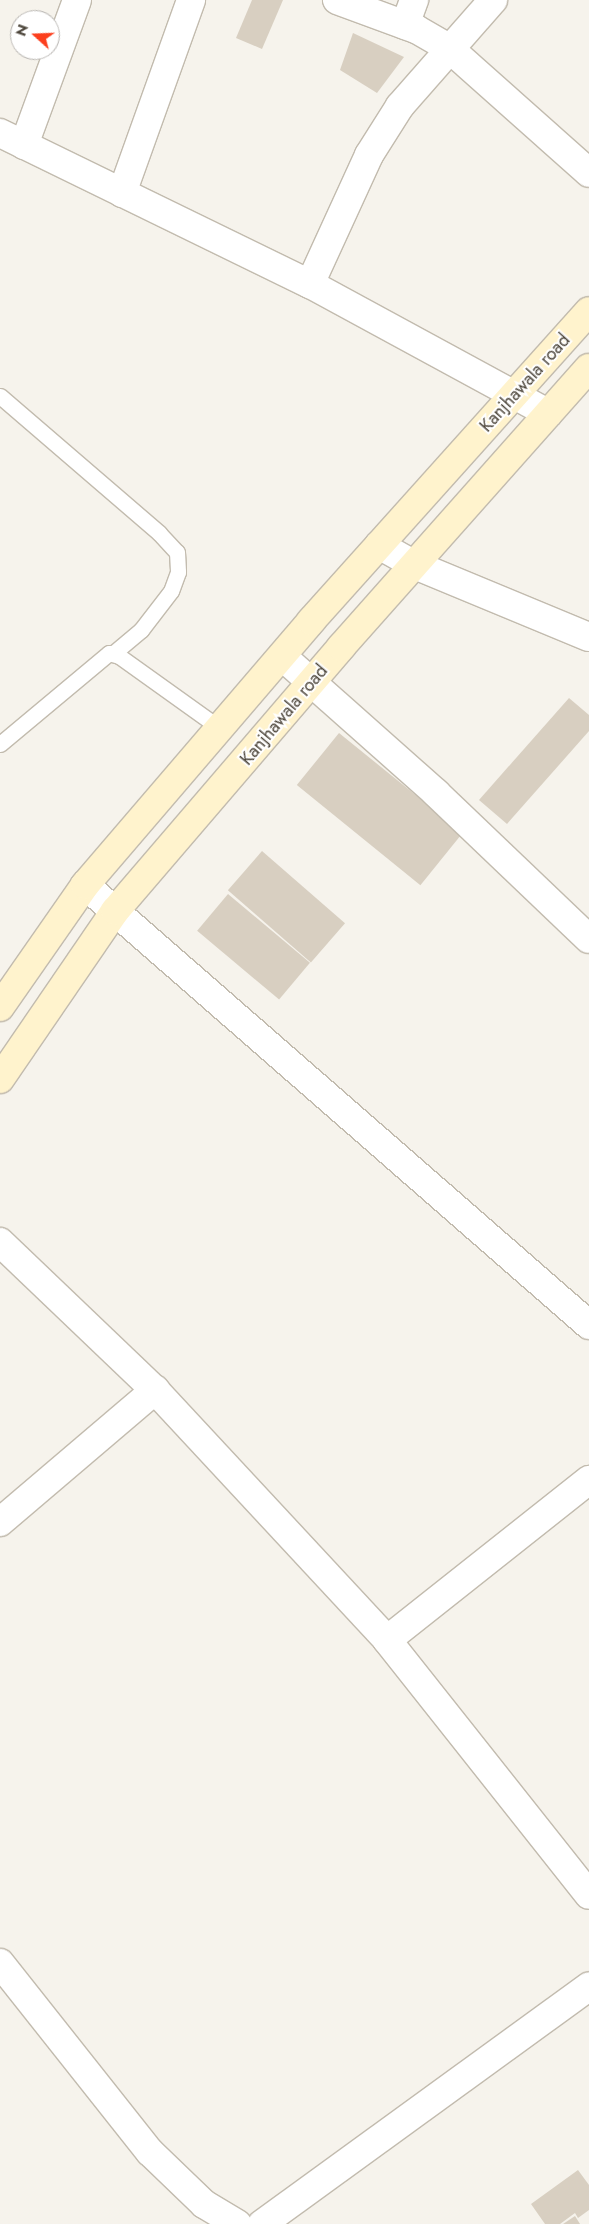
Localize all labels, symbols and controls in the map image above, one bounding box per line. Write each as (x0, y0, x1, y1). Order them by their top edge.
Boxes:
north arrow (10, 10, 60, 60)
text: N (11, 22, 33, 39)
street label: Kanjhawala road (475, 329, 575, 437)
street label: Kanjhawala road (236, 660, 332, 770)

